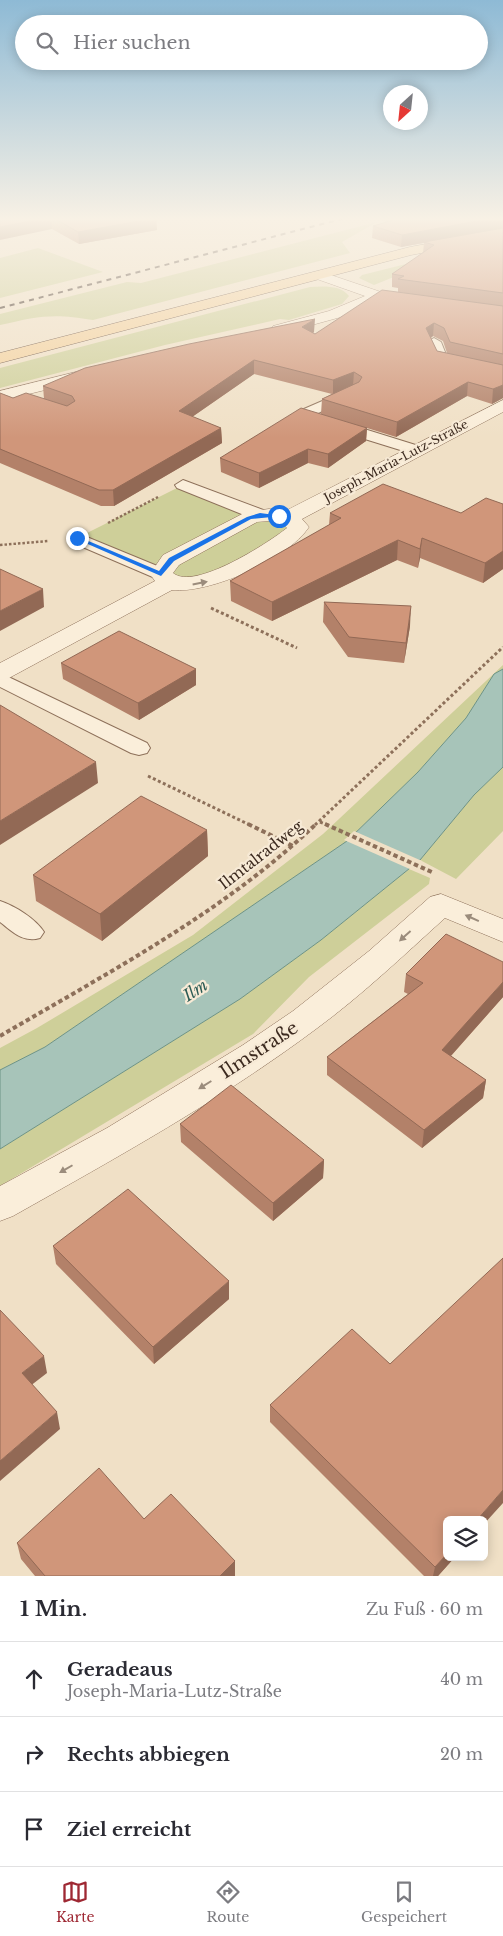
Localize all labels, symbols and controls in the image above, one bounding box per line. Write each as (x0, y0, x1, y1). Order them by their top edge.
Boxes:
search box (15, 15, 488, 70)
icon: search (33, 29, 61, 57)
text: Hier suchen (73, 31, 191, 54)
north arrow (383, 85, 428, 130)
street label: Joseph-Maria-Lutz-Straße (319, 416, 471, 506)
route start (268, 505, 291, 528)
route end (66, 527, 89, 550)
one-way arrow (192, 578, 208, 586)
street label: Ilmtalradweg (215, 815, 307, 893)
one-way arrow (465, 913, 479, 921)
one-way arrow (399, 930, 411, 942)
water label: Ilm (178, 975, 211, 1006)
street label: Ilmstraße (216, 1017, 302, 1083)
one-way arrow (198, 1081, 211, 1090)
one-way arrow (59, 1165, 72, 1174)
map controls (443, 1516, 488, 1561)
button: layers (443, 1516, 488, 1561)
text: 1 Min. (20, 1596, 87, 1622)
text: Zu Fuß · 60 m (366, 1599, 483, 1619)
text: Geradeaus (67, 1658, 173, 1681)
icon: ahead (20, 1665, 48, 1693)
text: 40 m (440, 1669, 483, 1689)
text: Joseph-Maria-Lutz-Straße (67, 1681, 282, 1701)
icon: right (20, 1740, 48, 1768)
text: Rechts abbiegen (67, 1743, 230, 1766)
text: 20 m (440, 1744, 483, 1764)
icon: arrive (20, 1815, 48, 1843)
text: Ziel erreicht (67, 1818, 191, 1841)
tab: Karte (56, 1878, 95, 1926)
tab: Route (206, 1878, 249, 1926)
tab: Gespeichert (361, 1878, 447, 1926)

